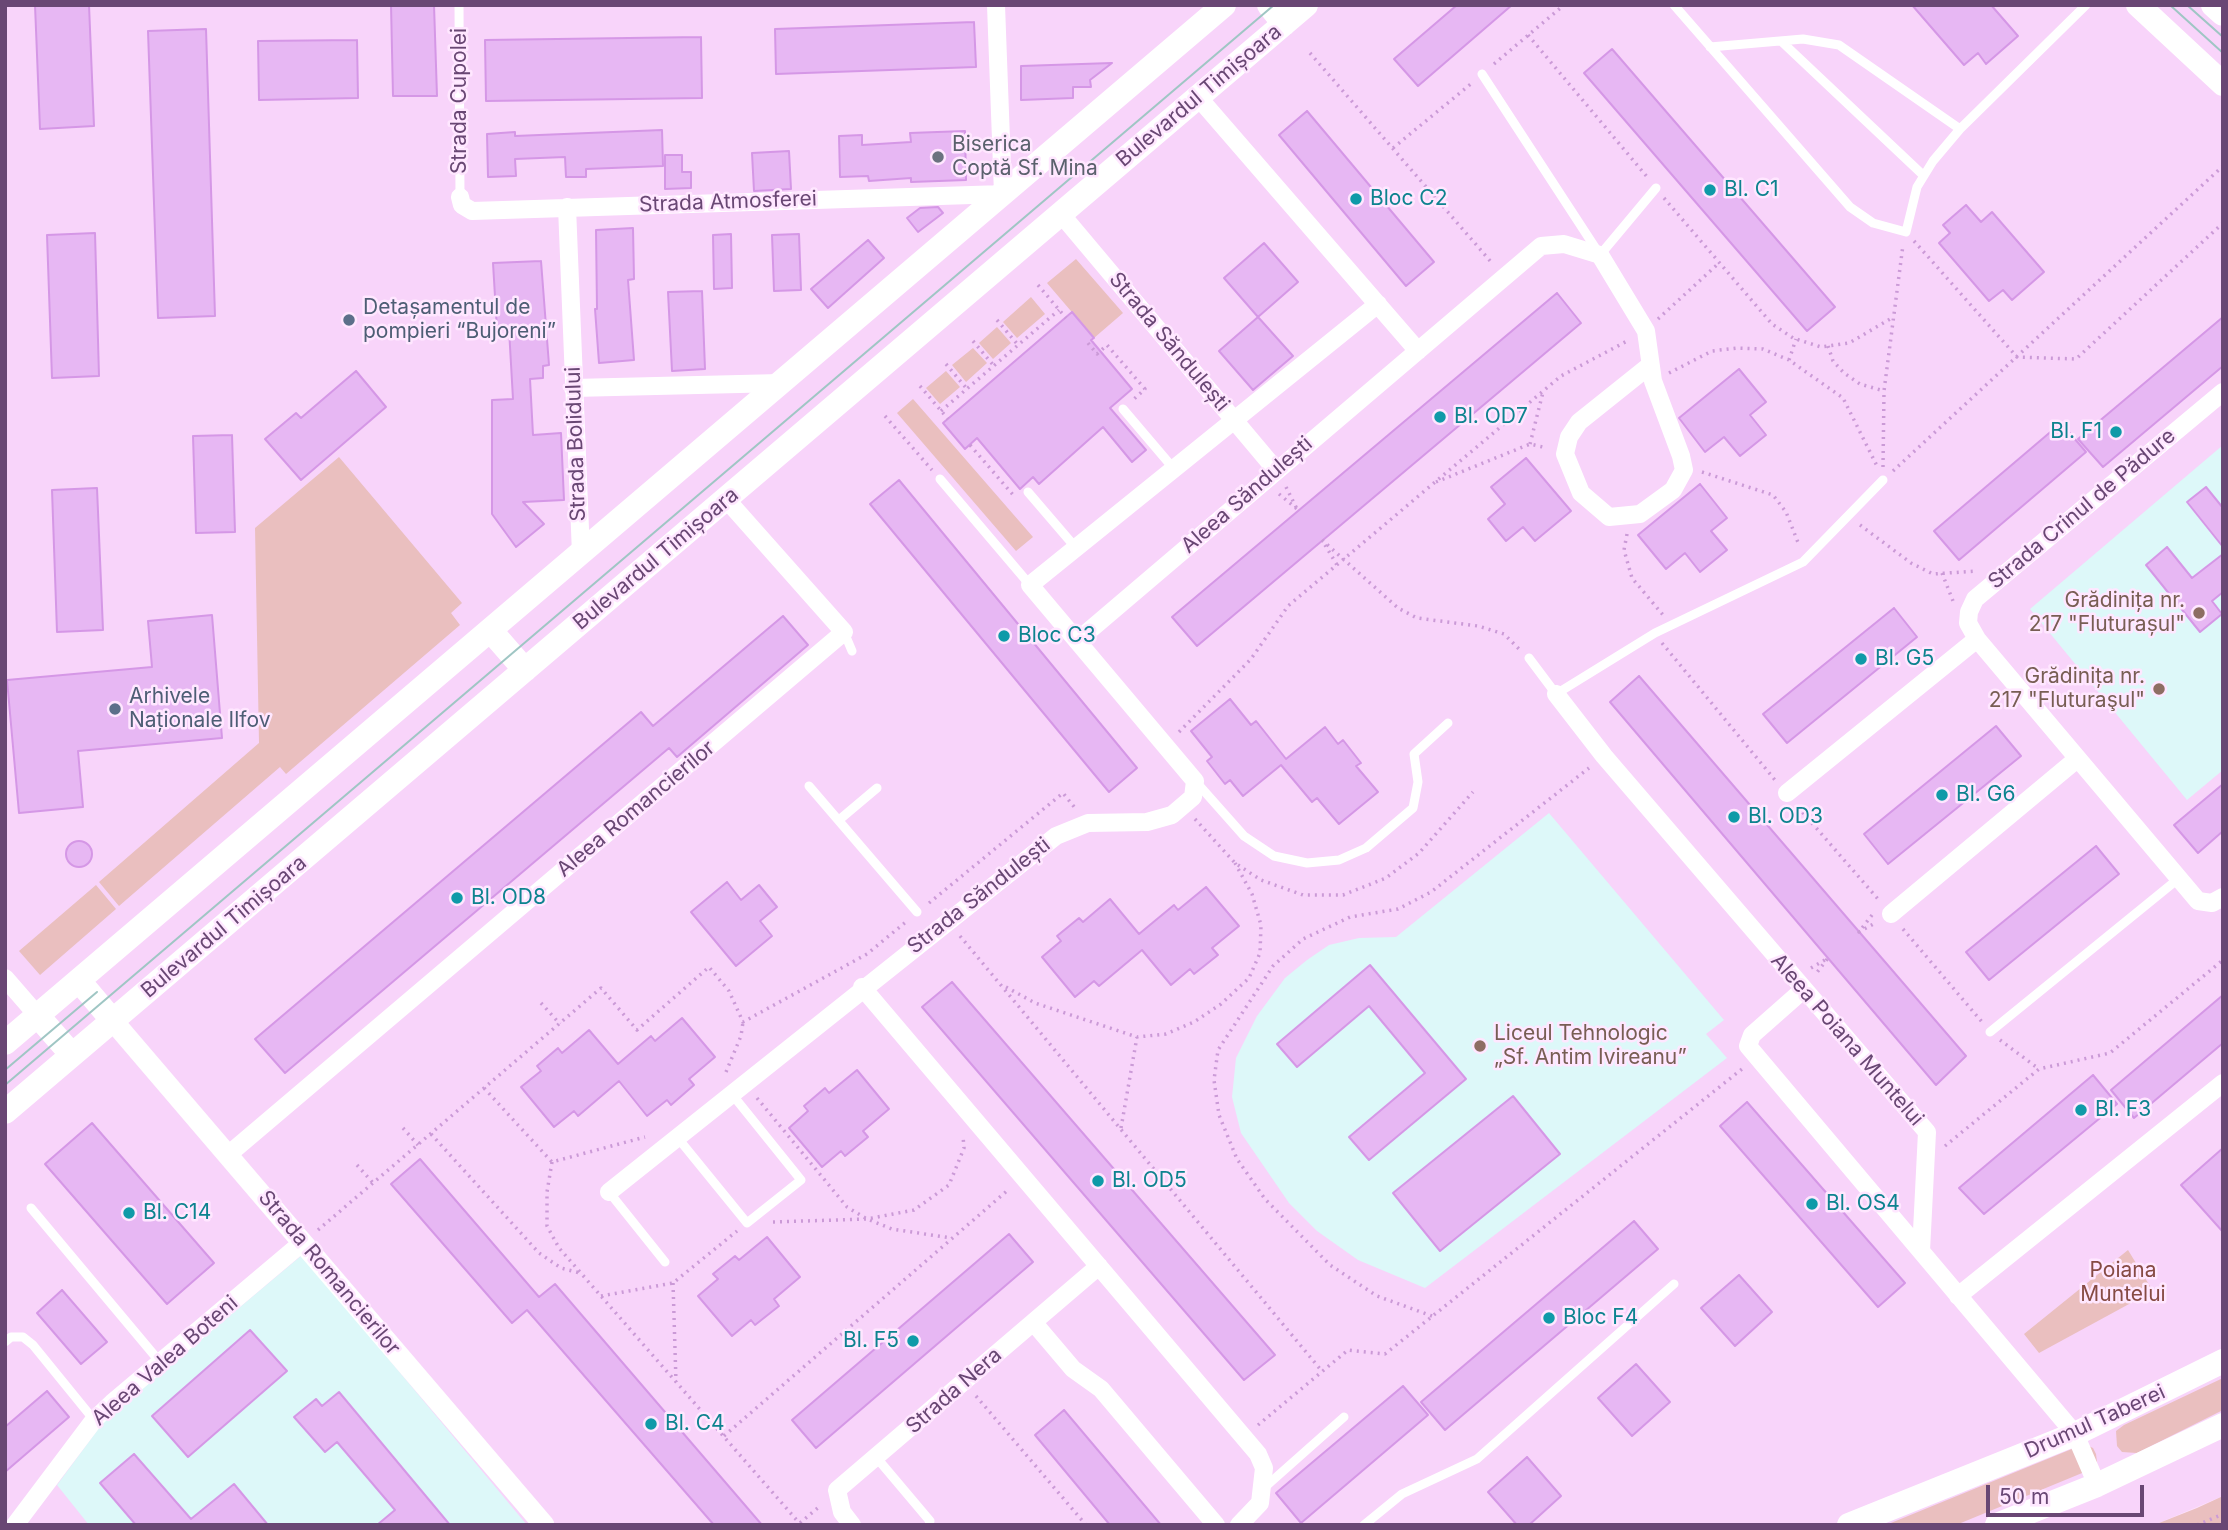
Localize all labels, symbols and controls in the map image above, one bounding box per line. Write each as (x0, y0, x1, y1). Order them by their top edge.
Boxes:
street label: Bulevardul Timișoara (1111, 20, 1287, 172)
street label: Strada Cupolei (447, 28, 473, 174)
place label: Biserica Coptă Sf. Mina (952, 132, 1098, 182)
marker: Biserica Coptă Sf. Mina (930, 149, 946, 165)
place label: Bl. C1 (1724, 177, 1779, 203)
marker: Bl. C1 (1702, 182, 1718, 198)
street label: Strada Atmosferei (639, 186, 817, 218)
place label: Bloc C2 (1370, 186, 1447, 212)
marker: Bloc C2 (1348, 191, 1364, 207)
street label: Strada Săndulești (1103, 267, 1235, 417)
place label: Detașamentul de pompieri “Bujoreni” (363, 295, 556, 345)
marker: Detașamentul de pompieri “Bujoreni” (341, 312, 357, 328)
street label: Strada Bolidului (561, 366, 591, 522)
place label: Bl. OD7 (1454, 404, 1528, 430)
marker: Bl. OD7 (1432, 409, 1448, 425)
place label: Bl. F1 (2050, 419, 2102, 445)
street label: Strada Crinul de Pădure (1983, 423, 2181, 595)
marker: Bl. F1 (2108, 424, 2124, 440)
street label: Aleea Săndulești (1176, 431, 1318, 559)
street label: Bulevardul Timișoara (568, 483, 744, 635)
place label: Grădinița nr. 217 "Fluturașul" (2029, 588, 2185, 638)
marker: Grădinița nr. 217 "Fluturașul" (2191, 605, 2207, 621)
place label: Bloc C3 (1018, 623, 1096, 649)
marker: Bloc C3 (996, 628, 1012, 644)
place label: Bl. G5 (1875, 646, 1934, 672)
marker: Bl. G5 (1853, 651, 1869, 667)
place label: Grădinița nr. 217 "Fluturaşul" (1989, 664, 2145, 714)
marker: Grădinița nr. 217 "Fluturaşul" (2151, 681, 2167, 697)
place label: Arhivele Naționale Ilfov (129, 684, 270, 734)
marker: Arhivele Naționale Ilfov (107, 701, 123, 717)
street label: Aleea Romancierilor (552, 736, 720, 882)
place label: Bl. G6 (1956, 782, 2015, 808)
marker: Bl. G6 (1934, 787, 1950, 803)
place label: Bl. OD3 (1748, 804, 1823, 830)
marker: Bl. OD3 (1726, 809, 1742, 825)
street label: Strada Săndulești (903, 833, 1055, 959)
street label: Bulevardul Timișoara (136, 851, 312, 1003)
place label: Bl. OD8 (471, 885, 546, 911)
marker: Bl. OD8 (449, 890, 465, 906)
street label: Aleea Poiana Muntelui (1765, 949, 1929, 1131)
place label: Liceul Tehnologic „Sf. Antim Ivireanu” (1494, 1021, 1687, 1071)
marker: Liceul Tehnologic „Sf. Antim Ivireanu” (1472, 1038, 1488, 1054)
place label: Bl. F3 (2095, 1097, 2151, 1123)
marker: Bl. F3 (2073, 1102, 2089, 1118)
place label: Bl. OD5 (1112, 1168, 1187, 1194)
marker: Bl. OD5 (1090, 1173, 1106, 1189)
street label: Strada Romancierilor (253, 1186, 405, 1360)
place label: Bl. OS4 (1826, 1191, 1900, 1217)
marker: Bl. OS4 (1804, 1196, 1820, 1212)
place label: Bl. C14 (143, 1200, 211, 1226)
marker: Bl. C14 (121, 1205, 137, 1221)
park label: Poiana Muntelui (2080, 1258, 2166, 1308)
street label: Aleea Valea Boteni (87, 1291, 243, 1431)
place label: Bloc F4 (1563, 1305, 1638, 1331)
marker: Bloc F4 (1541, 1310, 1557, 1326)
place label: Bl. F5 (843, 1328, 899, 1354)
marker: Bl. F5 (905, 1333, 921, 1349)
street label: Strada Nera (901, 1343, 1007, 1439)
street label: Drumul Taberei (2021, 1380, 2169, 1464)
place label: Bl. C4 (665, 1411, 725, 1437)
marker: Bl. C4 (643, 1416, 659, 1432)
scale bar (1990, 1470, 2148, 1514)
text: 50 m (1999, 1484, 2049, 1509)

